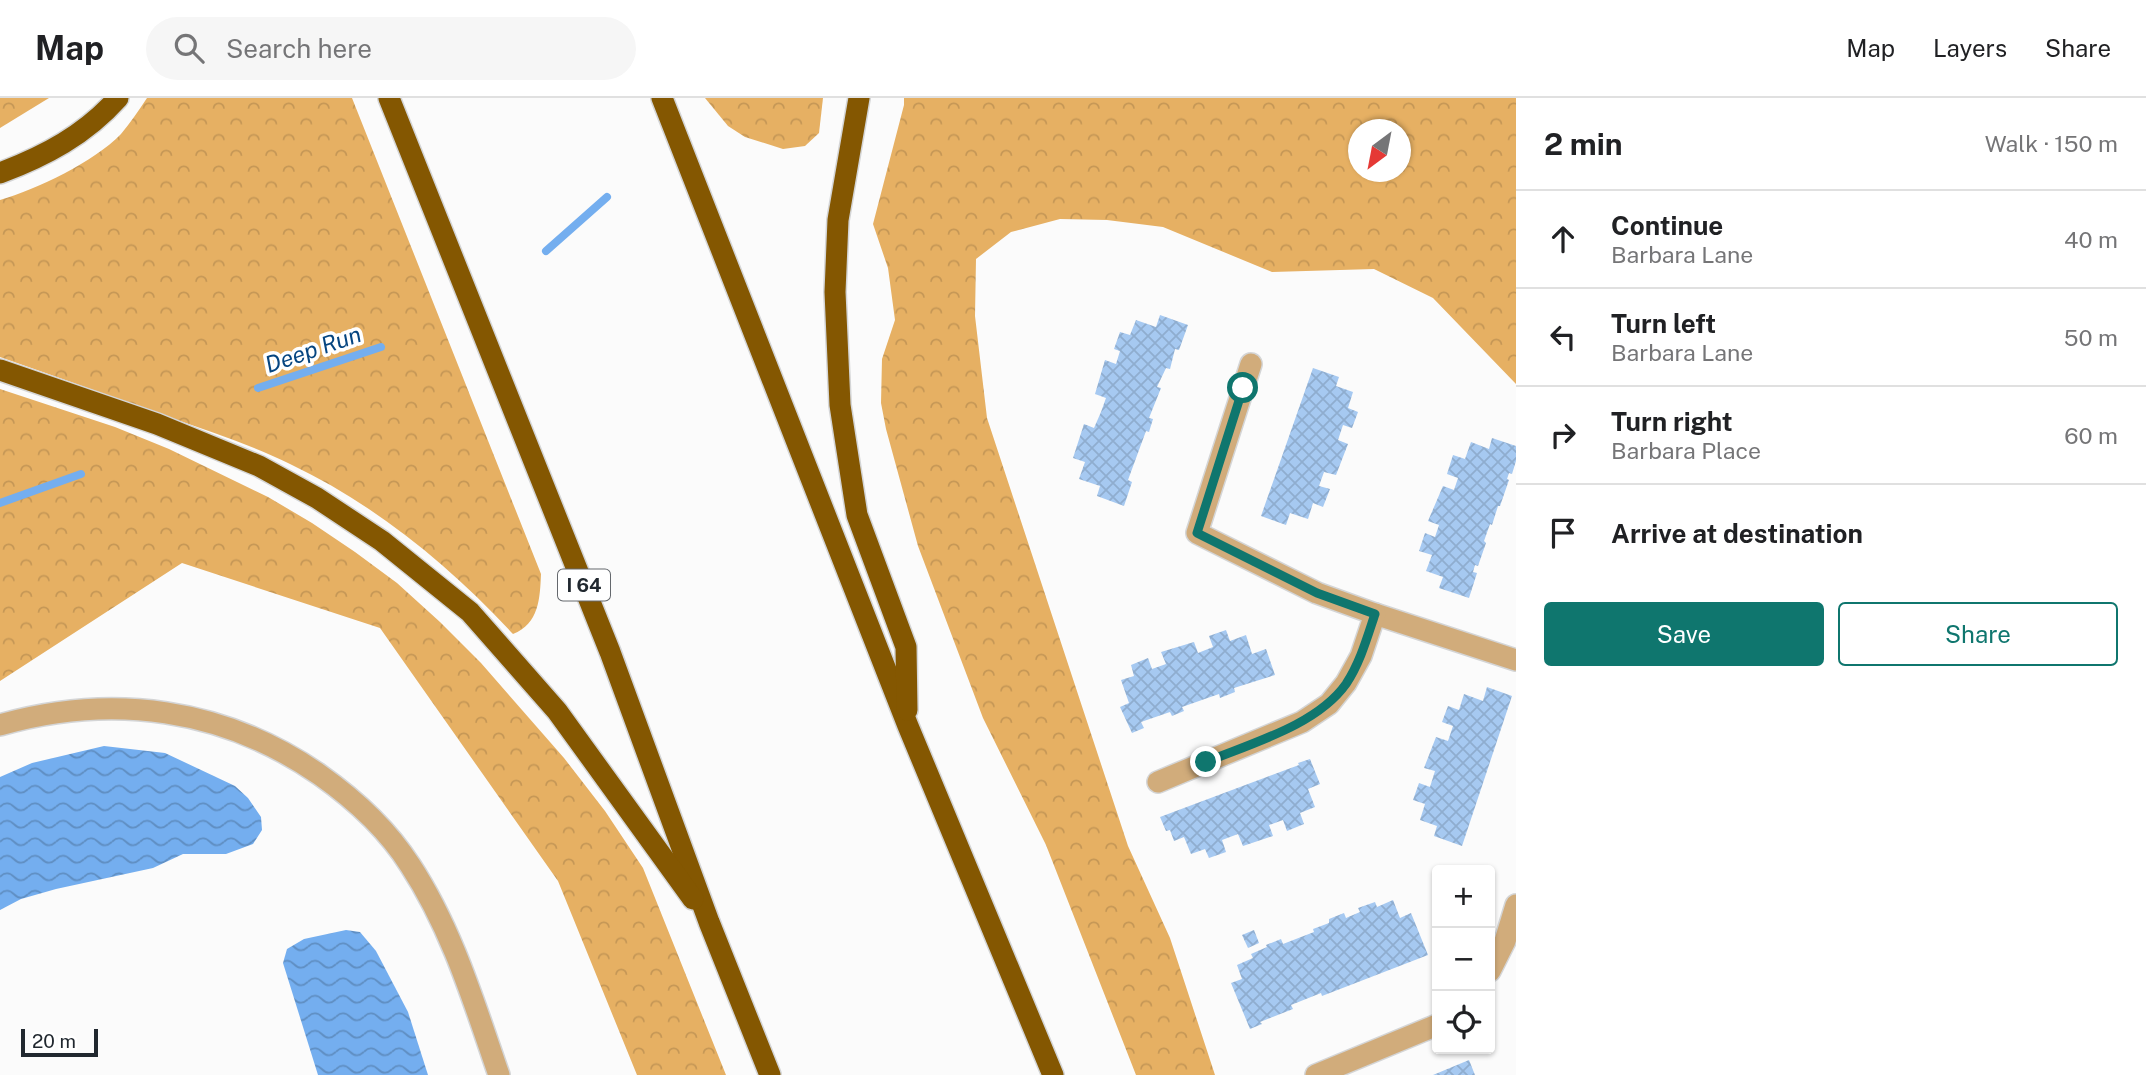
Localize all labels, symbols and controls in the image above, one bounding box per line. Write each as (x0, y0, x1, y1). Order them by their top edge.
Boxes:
search box (146, 17, 636, 80)
text: Map (35, 29, 104, 67)
icon: search (170, 29, 208, 67)
text: Search here (226, 33, 372, 64)
text: Map (1846, 34, 1895, 62)
text: Layers (1933, 34, 2007, 62)
text: Share (2045, 34, 2111, 62)
north arrow (1348, 119, 1411, 182)
text: 2 min (1544, 126, 1623, 162)
text: Walk · 150 m (1985, 130, 2118, 157)
text: Continue (1611, 210, 1723, 241)
icon: ahead (1544, 220, 1582, 258)
text: 40 m (2064, 226, 2118, 253)
text: Barbara Lane (1611, 241, 1753, 268)
text: Turn left (1611, 308, 1716, 339)
icon: left (1544, 318, 1582, 356)
water label: Deep Run (261, 320, 365, 378)
text: 50 m (2064, 324, 2118, 351)
text: Barbara Lane (1611, 339, 1753, 366)
route start (1227, 372, 1258, 403)
text: Turn right (1611, 406, 1733, 437)
icon: right (1544, 416, 1582, 454)
text: 60 m (2064, 422, 2118, 449)
text: Barbara Place (1611, 437, 1761, 464)
icon: arrive (1544, 514, 1582, 552)
text: Arrive at destination (1611, 518, 1863, 549)
road number: I 64 (558, 570, 610, 600)
button: Save (1544, 602, 1824, 666)
button: Share (1838, 602, 2118, 666)
route end (1190, 746, 1221, 777)
map controls (1432, 865, 1495, 1054)
button: + (1432, 865, 1495, 928)
button: − (1432, 928, 1495, 991)
button: locate (1432, 991, 1495, 1054)
scale bar (21, 1026, 98, 1058)
text: 20 m (32, 1030, 76, 1052)

